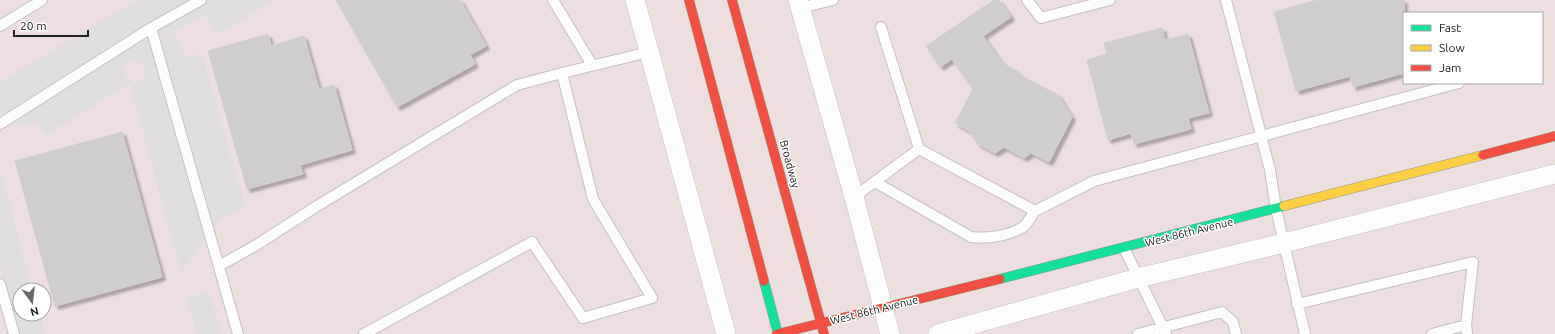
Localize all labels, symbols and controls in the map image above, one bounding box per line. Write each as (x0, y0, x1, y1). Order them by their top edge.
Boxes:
scale bar (14, 12, 88, 38)
legend (1403, 12, 1543, 84)
text: 20 m (20, 19, 47, 32)
text: Fast (1439, 21, 1461, 34)
text: Slow (1439, 41, 1465, 54)
text: Jam (1439, 61, 1461, 74)
street label: Broadway (778, 139, 802, 190)
street label: West 86th Avenue (1144, 215, 1234, 249)
north arrow (12, 282, 52, 322)
street label: West 86th Avenue (829, 293, 919, 327)
text: N (29, 305, 40, 319)

